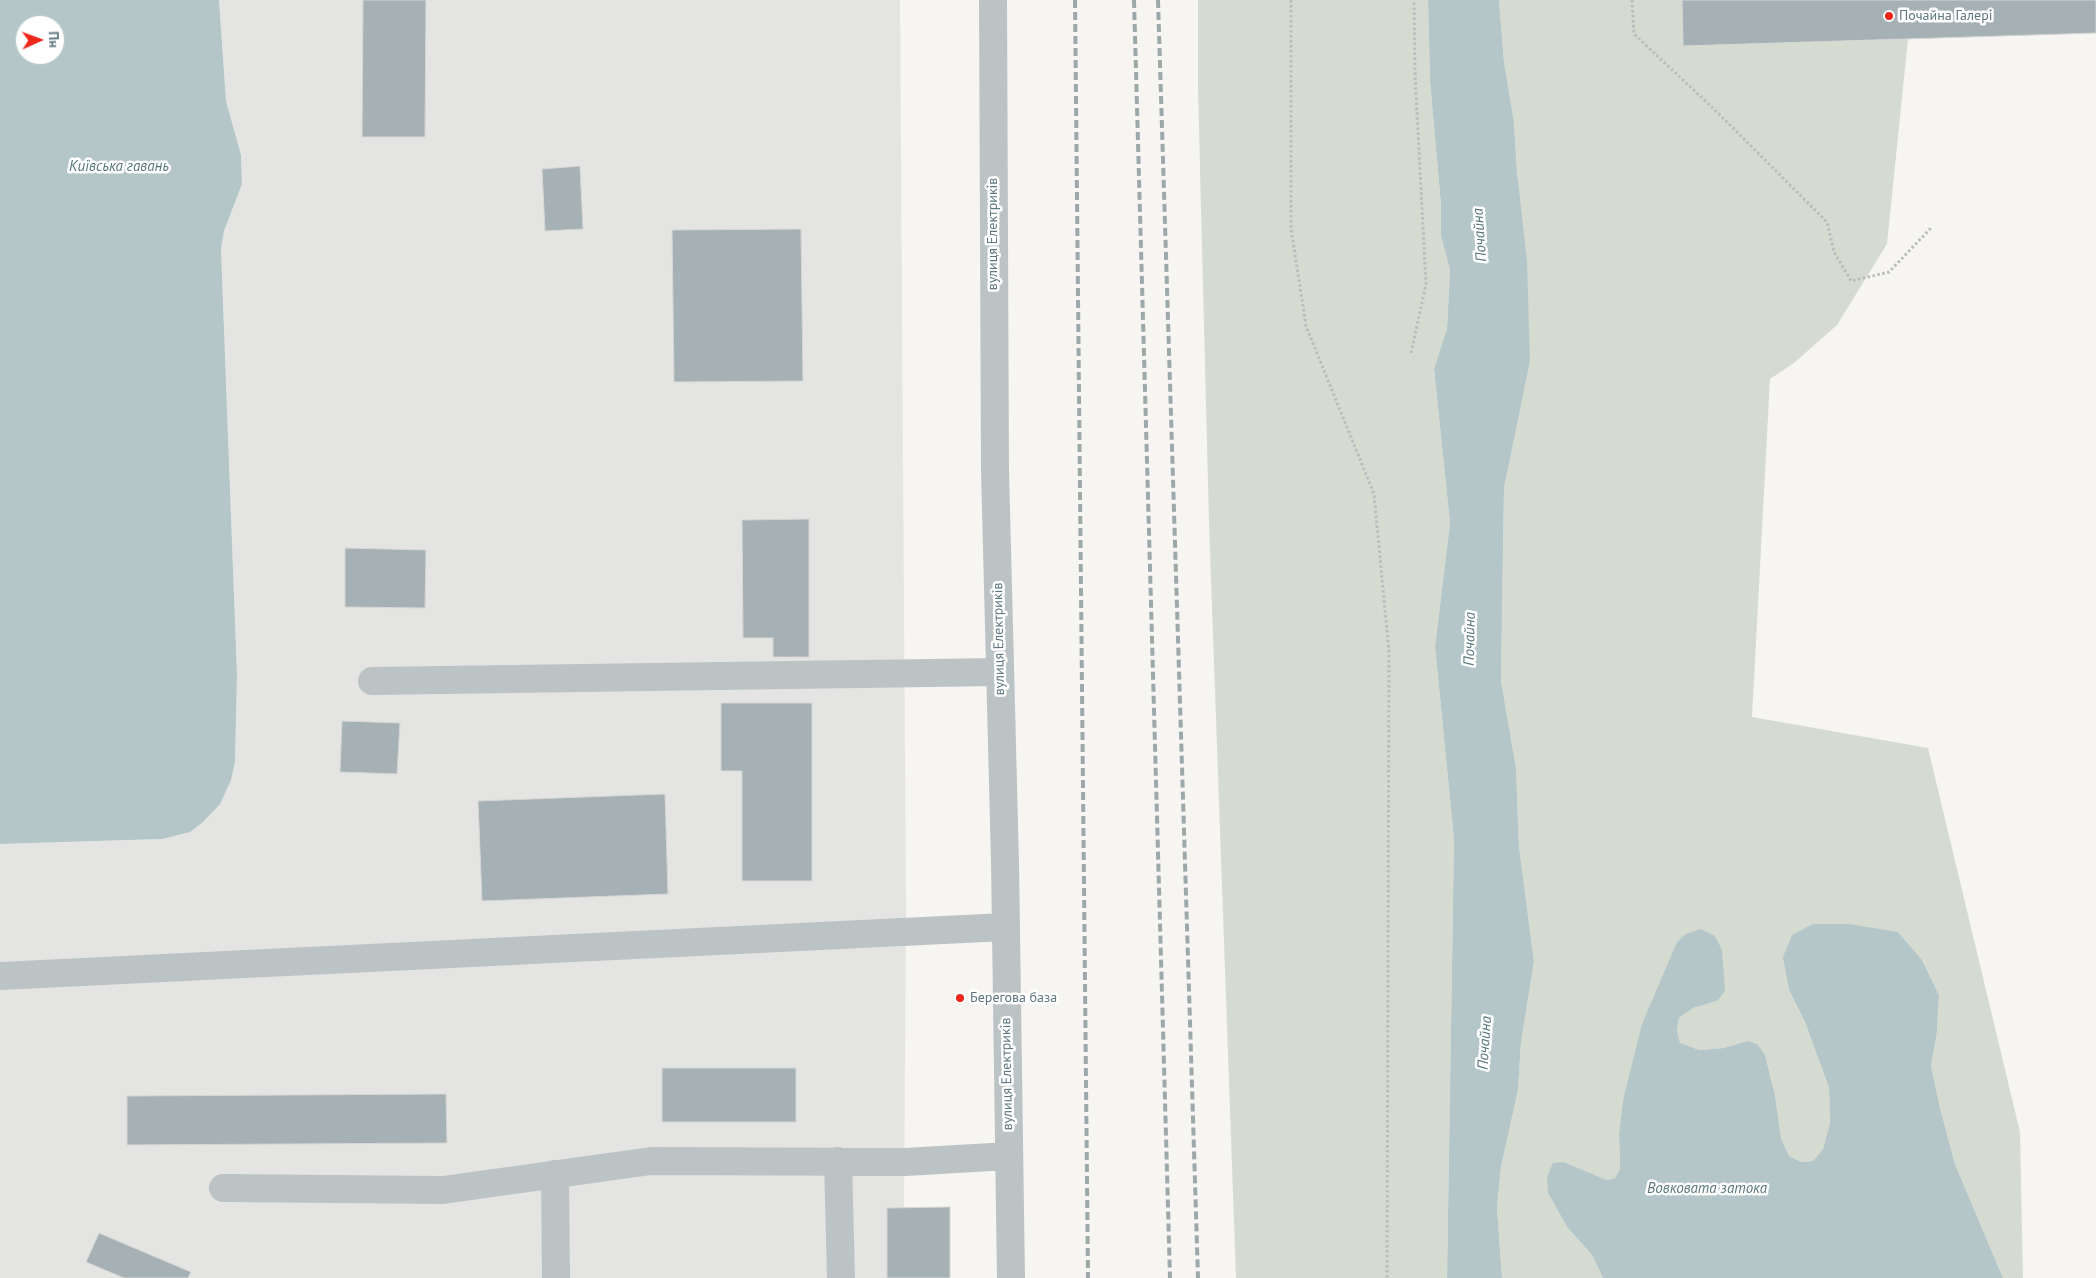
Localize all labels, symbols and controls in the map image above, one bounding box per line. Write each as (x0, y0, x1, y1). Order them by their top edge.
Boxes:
place label: Почайна Галері (1899, 8, 1992, 24)
marker: Почайна Галері (1883, 10, 1895, 22)
north arrow (15, 15, 65, 65)
text: Пн (45, 31, 63, 48)
water label: Київська гавань (69, 158, 169, 176)
street label: вулиця Електриків (985, 178, 1001, 290)
water label: Почайна (1469, 208, 1491, 262)
street label: вулиця Електриків (990, 583, 1008, 695)
water label: Почайна (1461, 612, 1479, 666)
place label: Берегова база (970, 990, 1057, 1006)
marker: Берегова база (954, 992, 966, 1004)
water label: Почайна (1474, 1016, 1496, 1070)
street label: вулиця Електриків (998, 1018, 1016, 1130)
water label: Вовковата затока (1647, 1180, 1767, 1198)

